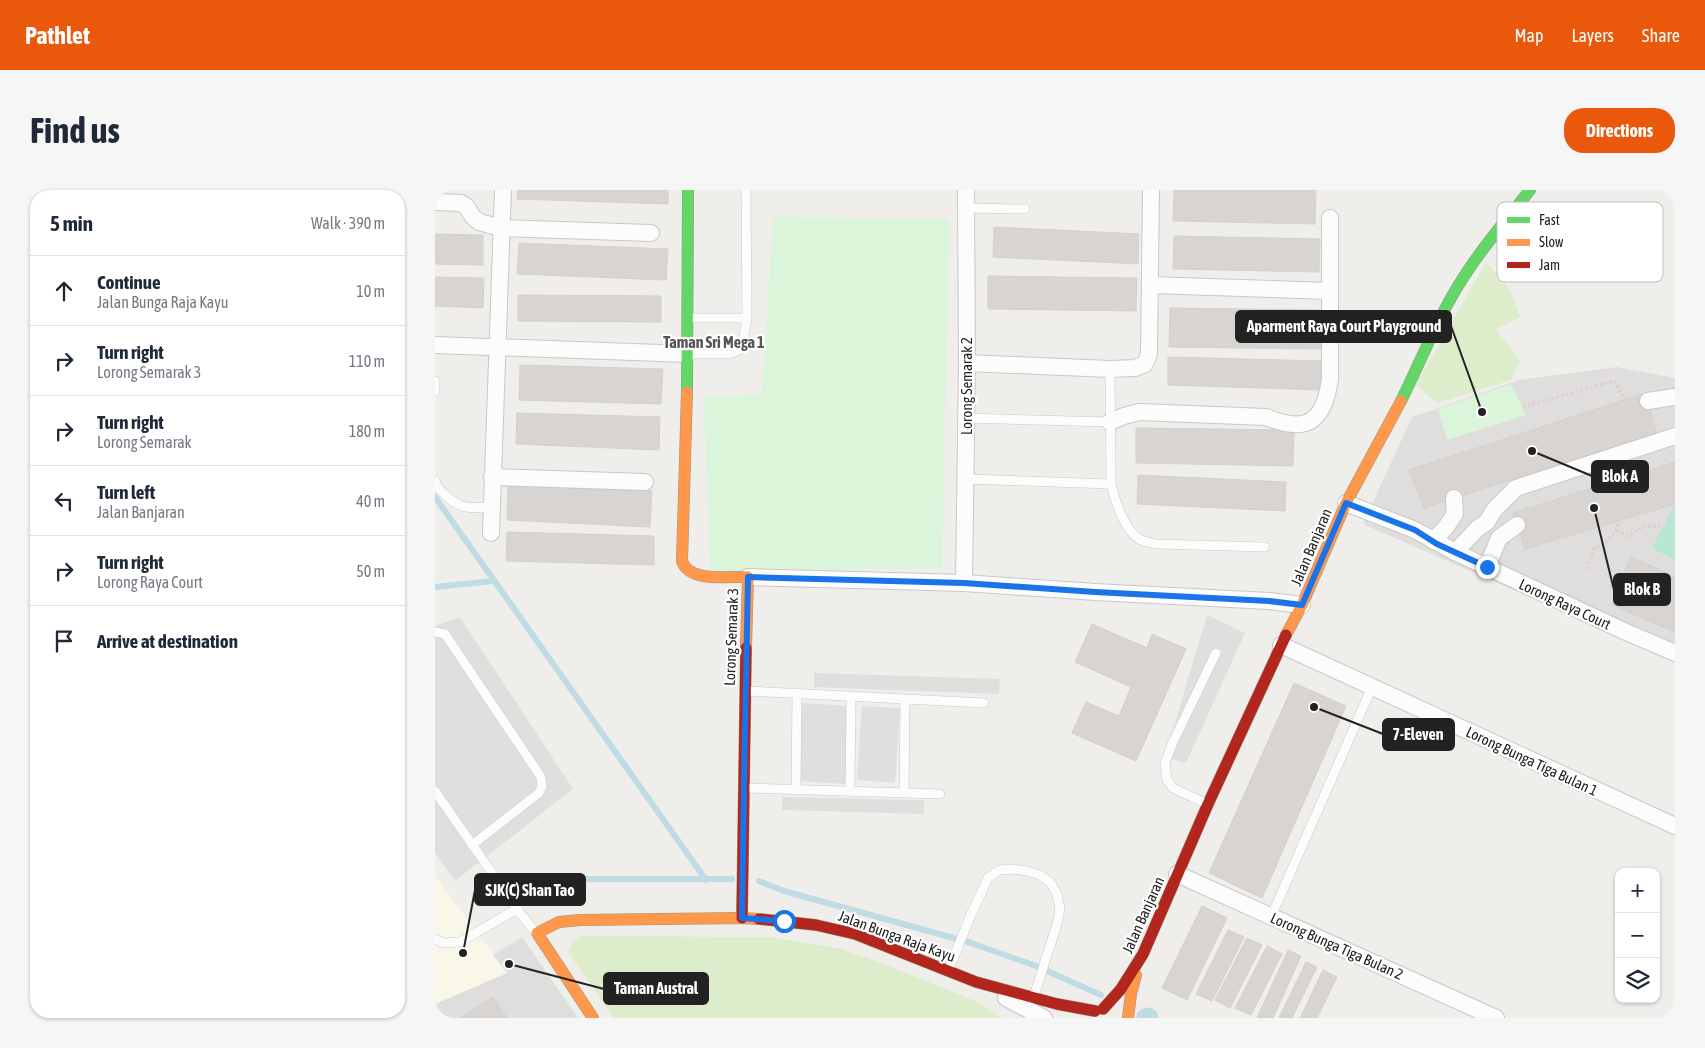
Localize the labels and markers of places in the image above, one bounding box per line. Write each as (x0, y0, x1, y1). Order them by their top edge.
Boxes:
callout: Aparment Raya Court Playground (1236, 311, 1451, 342)
callout: Blok A (1592, 461, 1648, 492)
callout: Blok B (1614, 574, 1670, 605)
callout: 7-Eleven (1383, 719, 1454, 750)
callout: SJK(C) Shan Tao (475, 874, 585, 905)
callout: Taman Austral (604, 973, 708, 1004)

